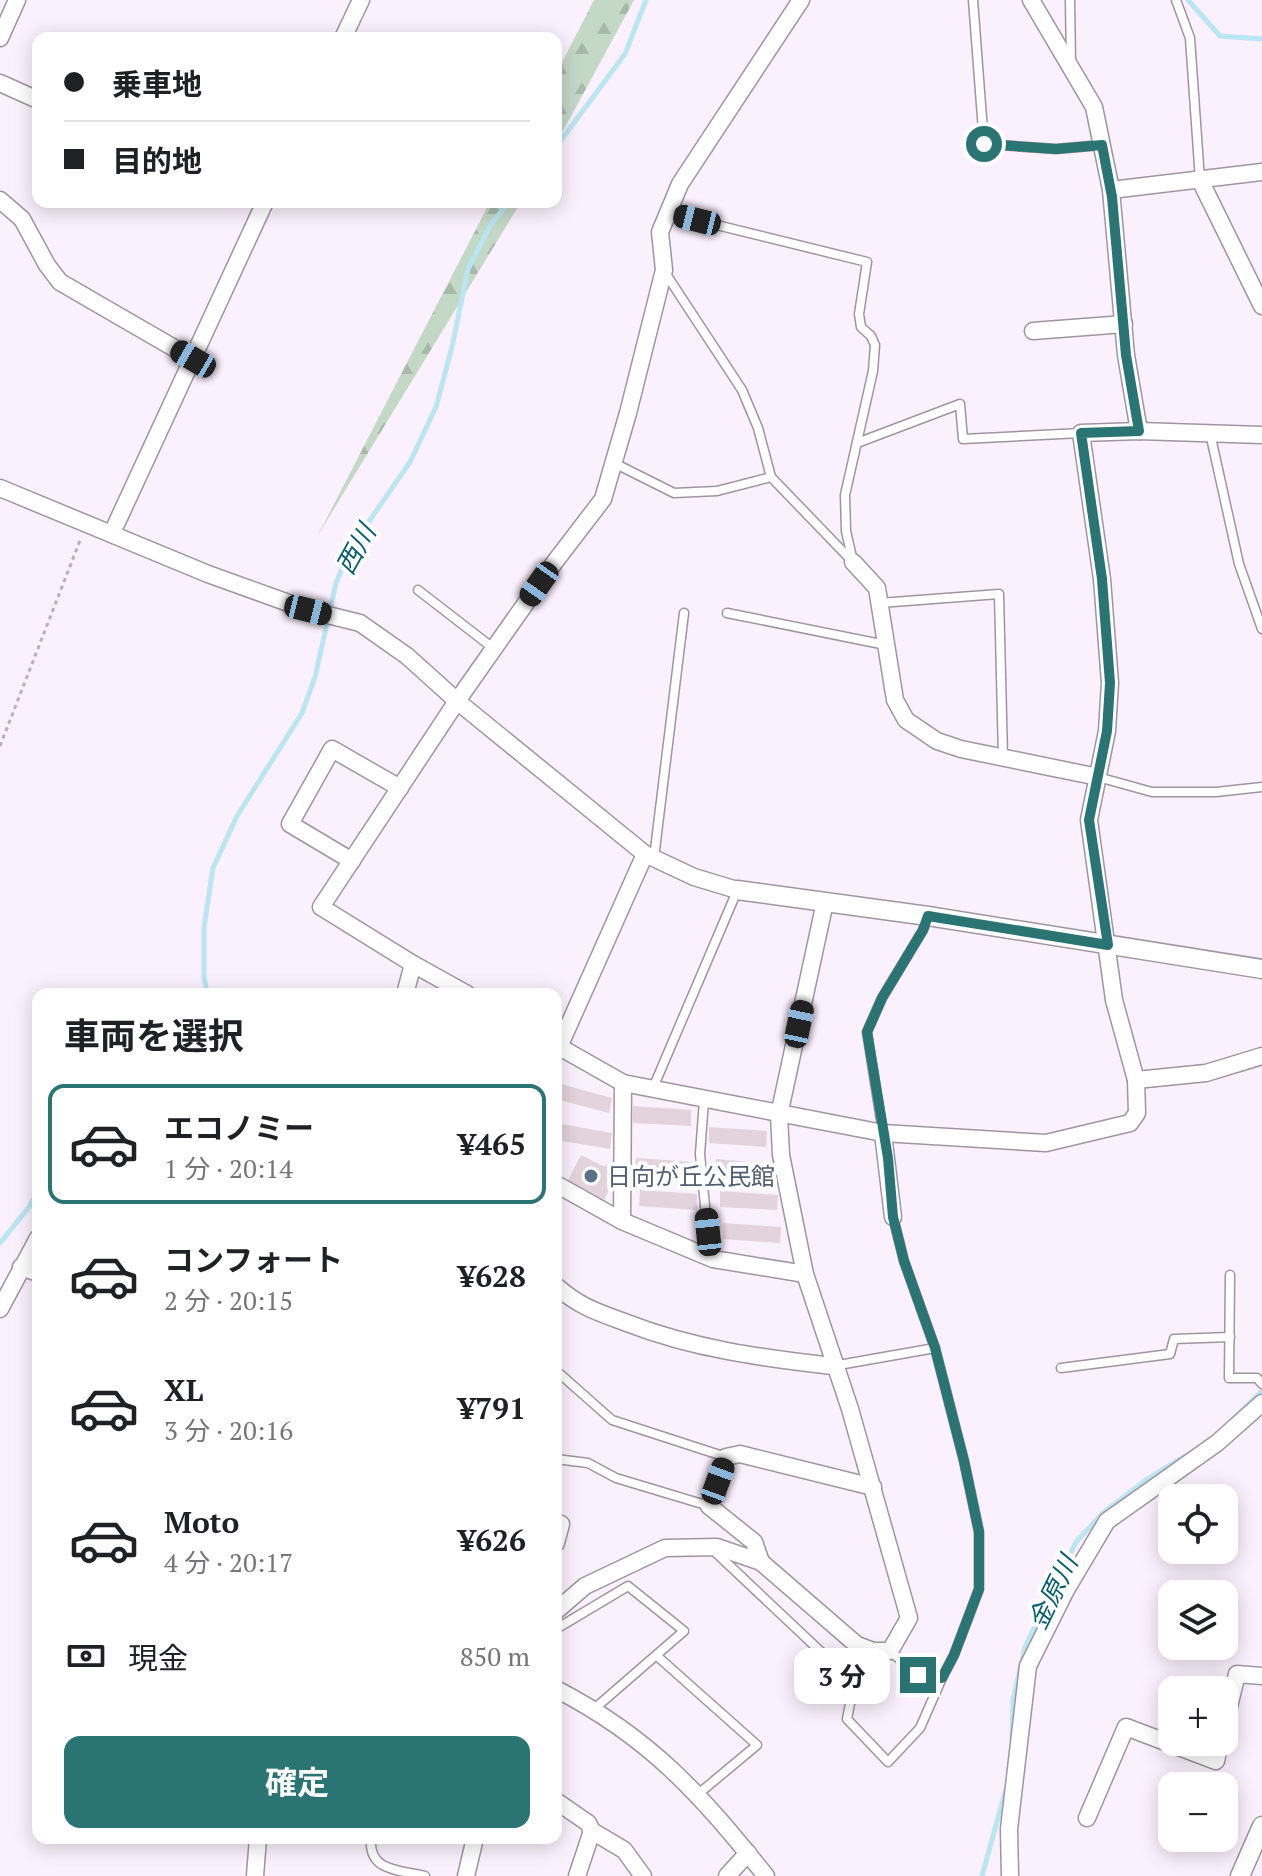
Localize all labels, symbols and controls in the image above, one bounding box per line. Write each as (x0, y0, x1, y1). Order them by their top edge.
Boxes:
text: 乗車地 (112, 64, 202, 104)
route start (966, 126, 1002, 162)
text: 目的地 (112, 141, 202, 181)
car (671, 203, 723, 237)
car (166, 337, 220, 381)
water label: 西川 (328, 515, 384, 580)
car (515, 557, 563, 611)
car (282, 593, 334, 627)
car (782, 998, 816, 1050)
text: 車両を選択 (64, 1012, 244, 1059)
icon: car (68, 1108, 140, 1180)
text: エコノミー (164, 1108, 314, 1148)
text: ¥465 (458, 1124, 526, 1164)
text: 1 分 · 20:14 (164, 1151, 293, 1185)
place label: 日向が丘公民館 (607, 1160, 775, 1192)
marker: 日向が丘公民館 (582, 1167, 600, 1185)
car (694, 1207, 722, 1257)
icon: car (68, 1240, 140, 1312)
text: コンフォート (164, 1240, 343, 1280)
text: ¥628 (458, 1256, 526, 1296)
text: 2 分 · 20:15 (164, 1283, 293, 1317)
text: XL (164, 1370, 203, 1410)
icon: car (68, 1372, 140, 1444)
text: ¥791 (458, 1388, 526, 1428)
text: 3 分 · 20:16 (164, 1413, 293, 1447)
car (699, 1454, 737, 1508)
map controls (1158, 1484, 1238, 1852)
button: locate (1158, 1484, 1238, 1564)
text: Moto (164, 1502, 239, 1542)
icon: car (68, 1504, 140, 1576)
text: ¥626 (458, 1520, 526, 1560)
text: 4 分 · 20:17 (164, 1545, 293, 1579)
water label: 金原川 (1020, 1547, 1086, 1635)
button: layers (1158, 1580, 1238, 1660)
icon: cash (64, 1634, 108, 1678)
text: 現金 (128, 1638, 188, 1678)
text: 850 m (460, 1639, 530, 1673)
callout: 3 分 (794, 1647, 890, 1703)
route end (900, 1657, 936, 1693)
text: 3 分 (818, 1659, 866, 1693)
button: + (1158, 1676, 1238, 1756)
button: 確定 (64, 1736, 530, 1828)
button: − (1158, 1772, 1238, 1852)

